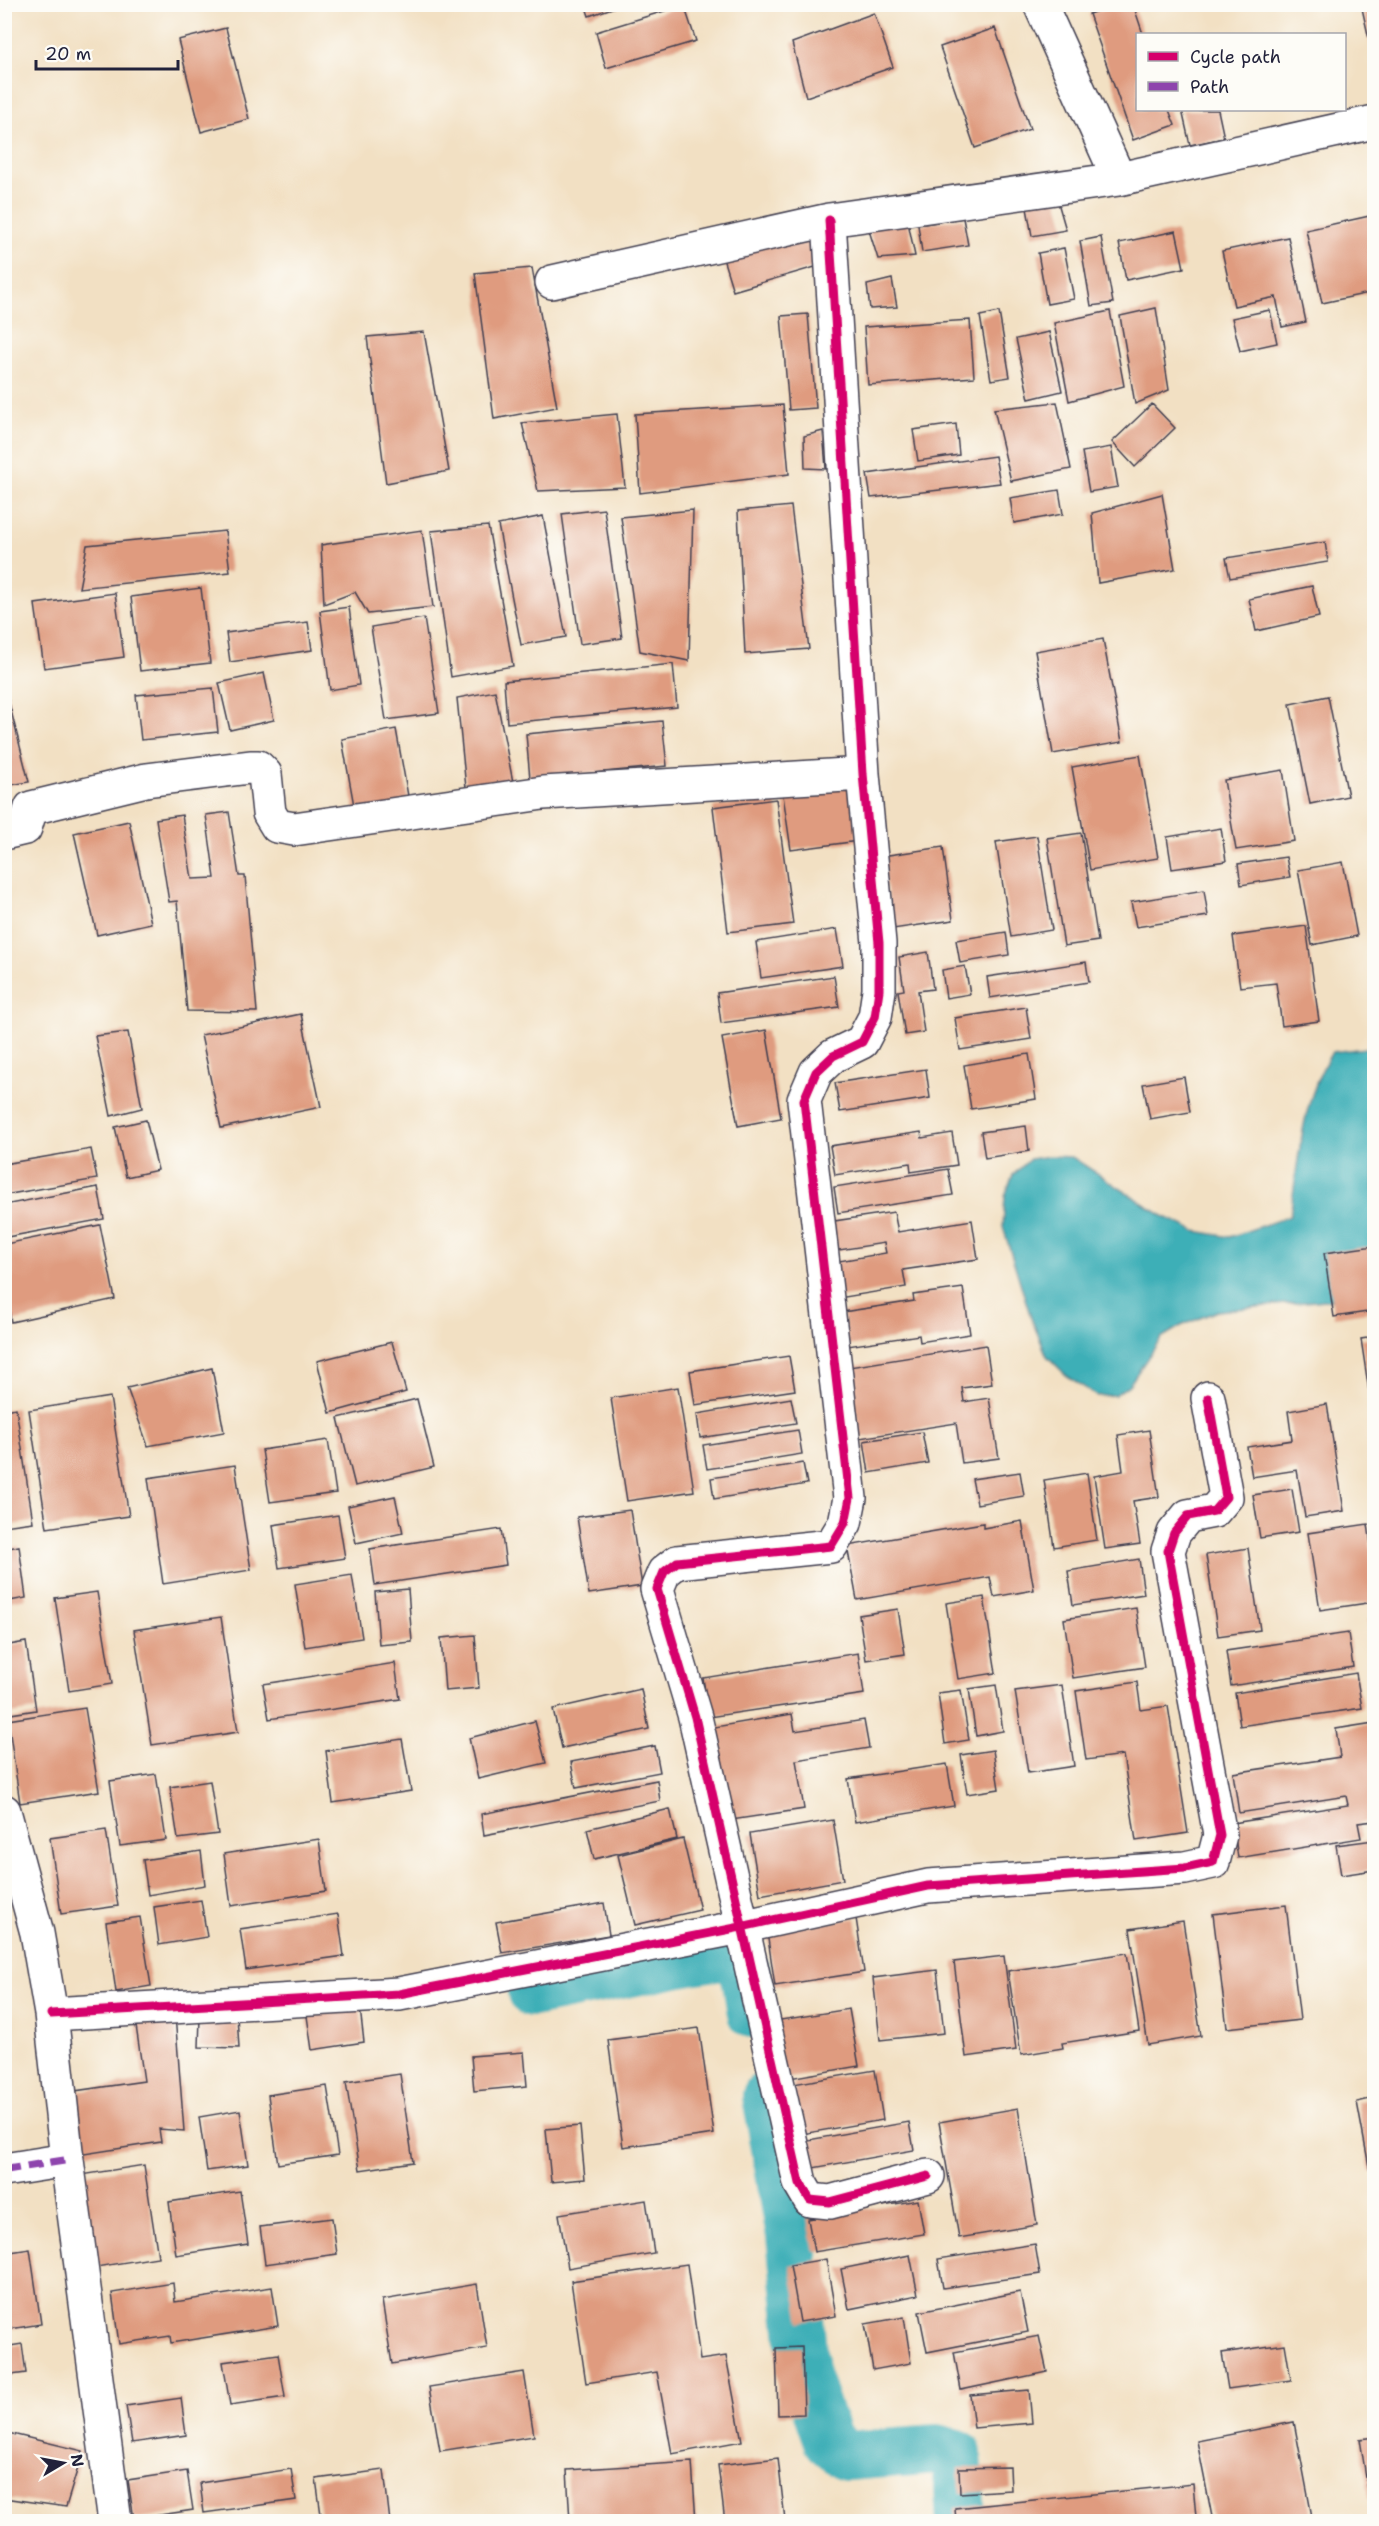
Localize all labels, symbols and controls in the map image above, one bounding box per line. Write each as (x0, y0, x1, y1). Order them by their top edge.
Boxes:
scale bar (36, 33, 178, 71)
legend (1136, 33, 1346, 111)
text: 20 m (45, 42, 91, 66)
text: Cycle path (1190, 45, 1281, 69)
text: Path (1190, 75, 1229, 99)
north arrow (33, 2433, 93, 2493)
text: N (66, 2452, 89, 2469)

